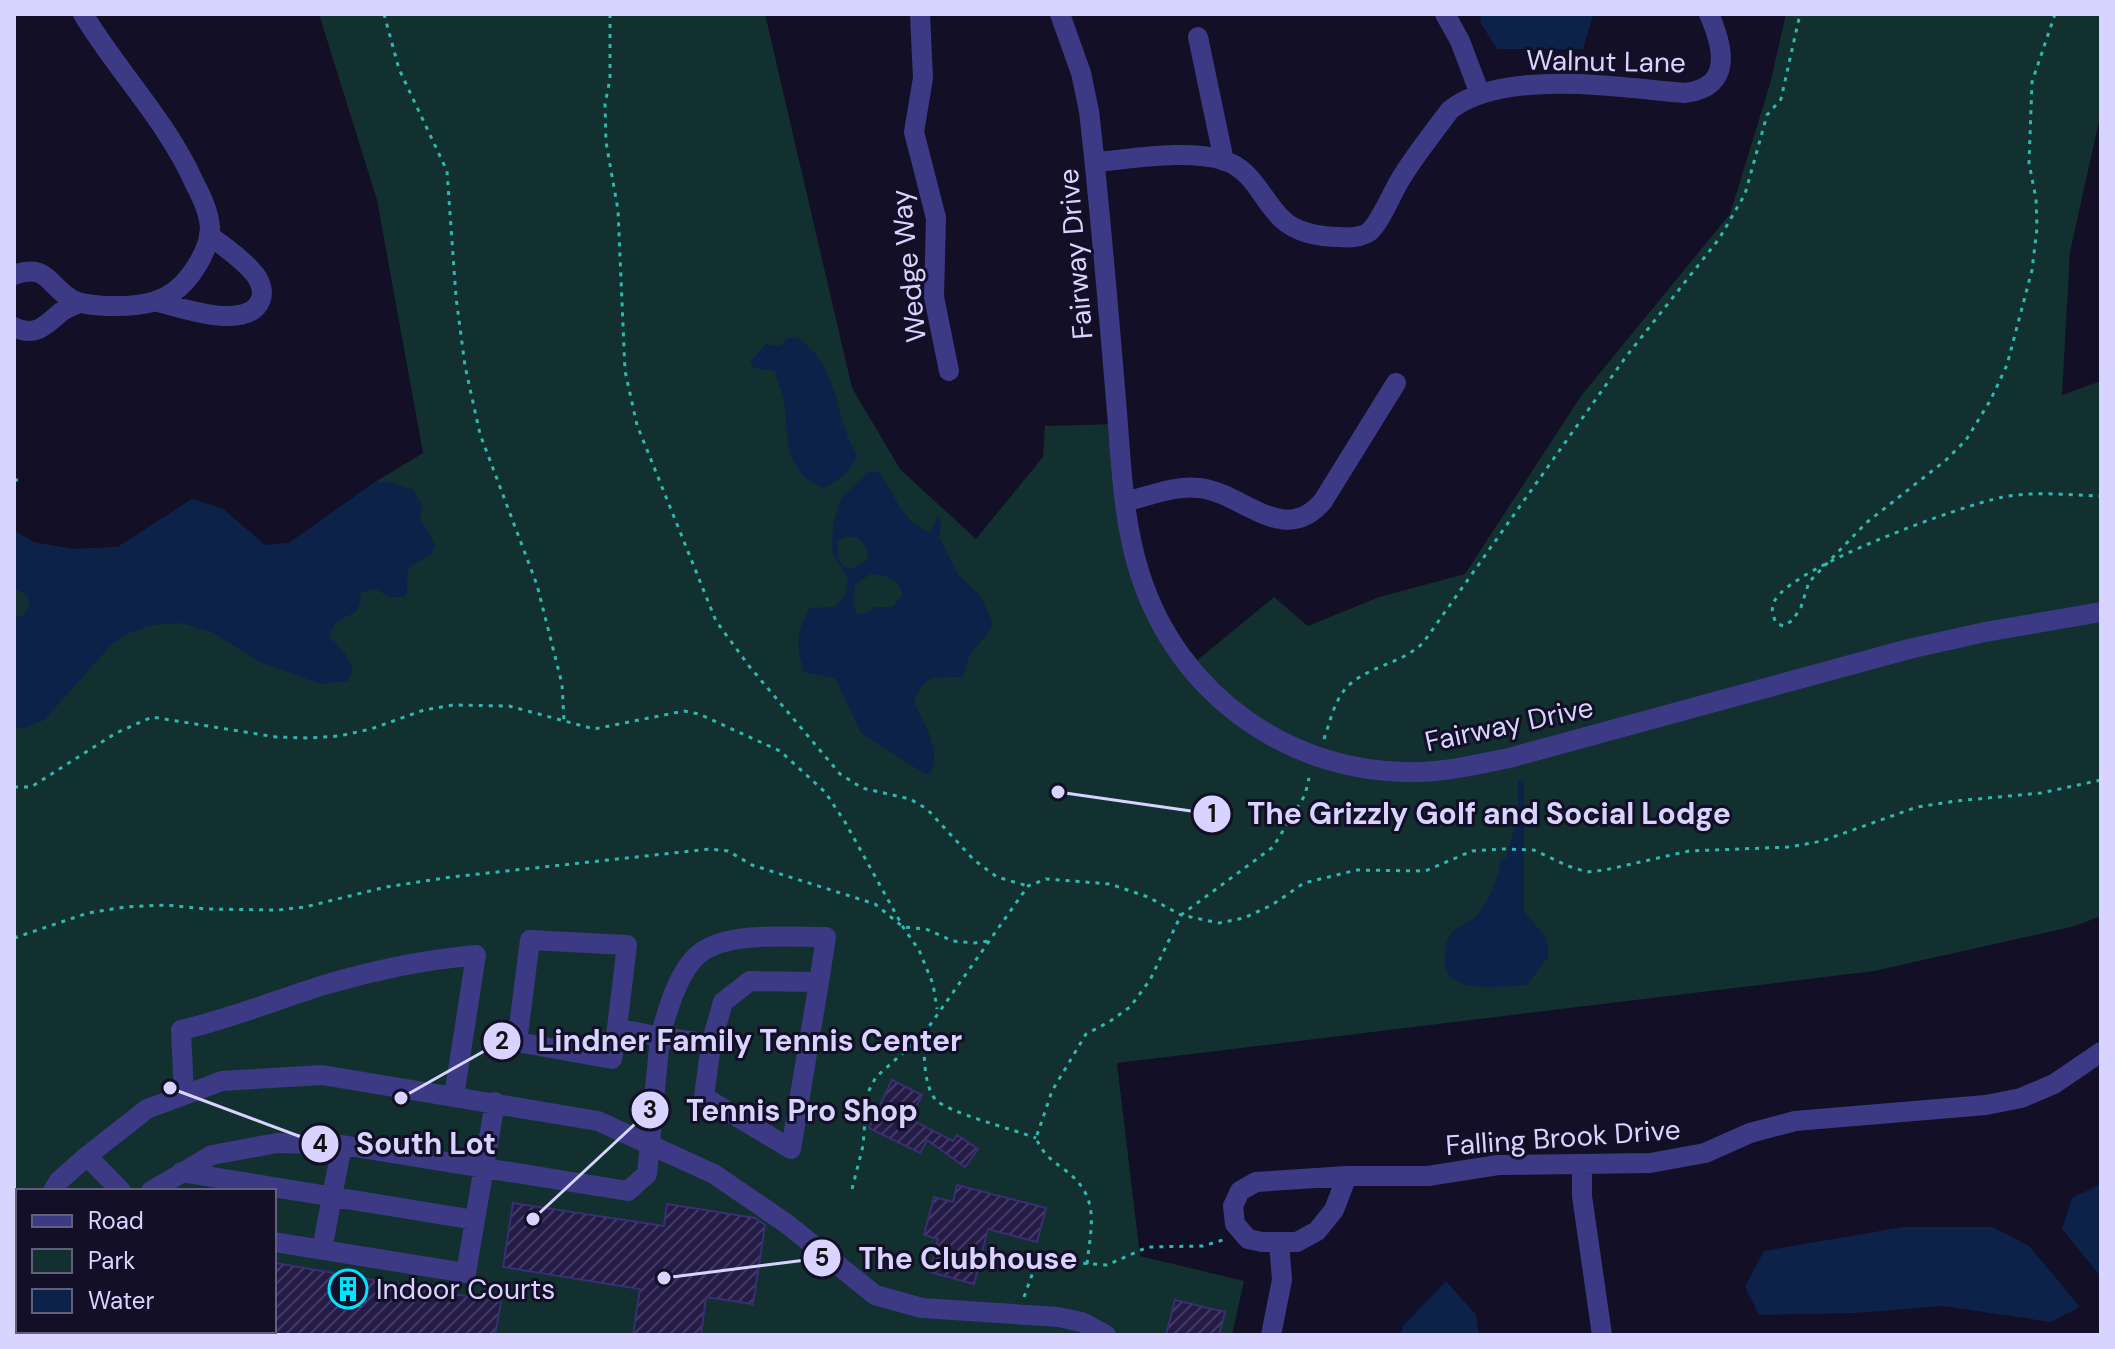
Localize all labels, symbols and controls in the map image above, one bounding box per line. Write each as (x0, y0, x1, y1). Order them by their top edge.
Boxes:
street label: Walnut Lane (1526, 42, 1686, 81)
street label: Fairway Drive (1050, 167, 1101, 341)
street label: Wedge Way (882, 188, 935, 344)
street label: Fairway Drive (1421, 689, 1597, 760)
callout: The Grizzly Golf and Social Lodge (1192, 787, 1747, 841)
text: The Grizzly Golf and Social Lodge (1247, 794, 1731, 833)
text: 1 (1208, 798, 1216, 829)
callout: Lindner Family Tennis Center (482, 1014, 979, 1068)
text: Lindner Family Tennis Center (538, 1021, 962, 1060)
text: 2 (495, 1025, 509, 1056)
callout: Tennis Pro Shop (630, 1083, 934, 1137)
text: Tennis Pro Shop (686, 1091, 918, 1130)
text: 3 (643, 1094, 657, 1125)
street label: Falling Brook Drive (1444, 1111, 1682, 1164)
callout: South Lot (300, 1117, 512, 1171)
text: South Lot (356, 1124, 496, 1163)
text: 4 (312, 1128, 328, 1159)
legend (16, 1189, 276, 1333)
text: Road (88, 1205, 144, 1236)
callout: The Clubhouse (802, 1231, 1094, 1285)
text: The Clubhouse (858, 1239, 1078, 1278)
text: 5 (815, 1242, 829, 1273)
text: Park (88, 1245, 135, 1276)
building icon: Indoor Courts (327, 1268, 369, 1310)
place label: Indoor Courts (376, 1271, 555, 1308)
text: Water (88, 1285, 154, 1316)

